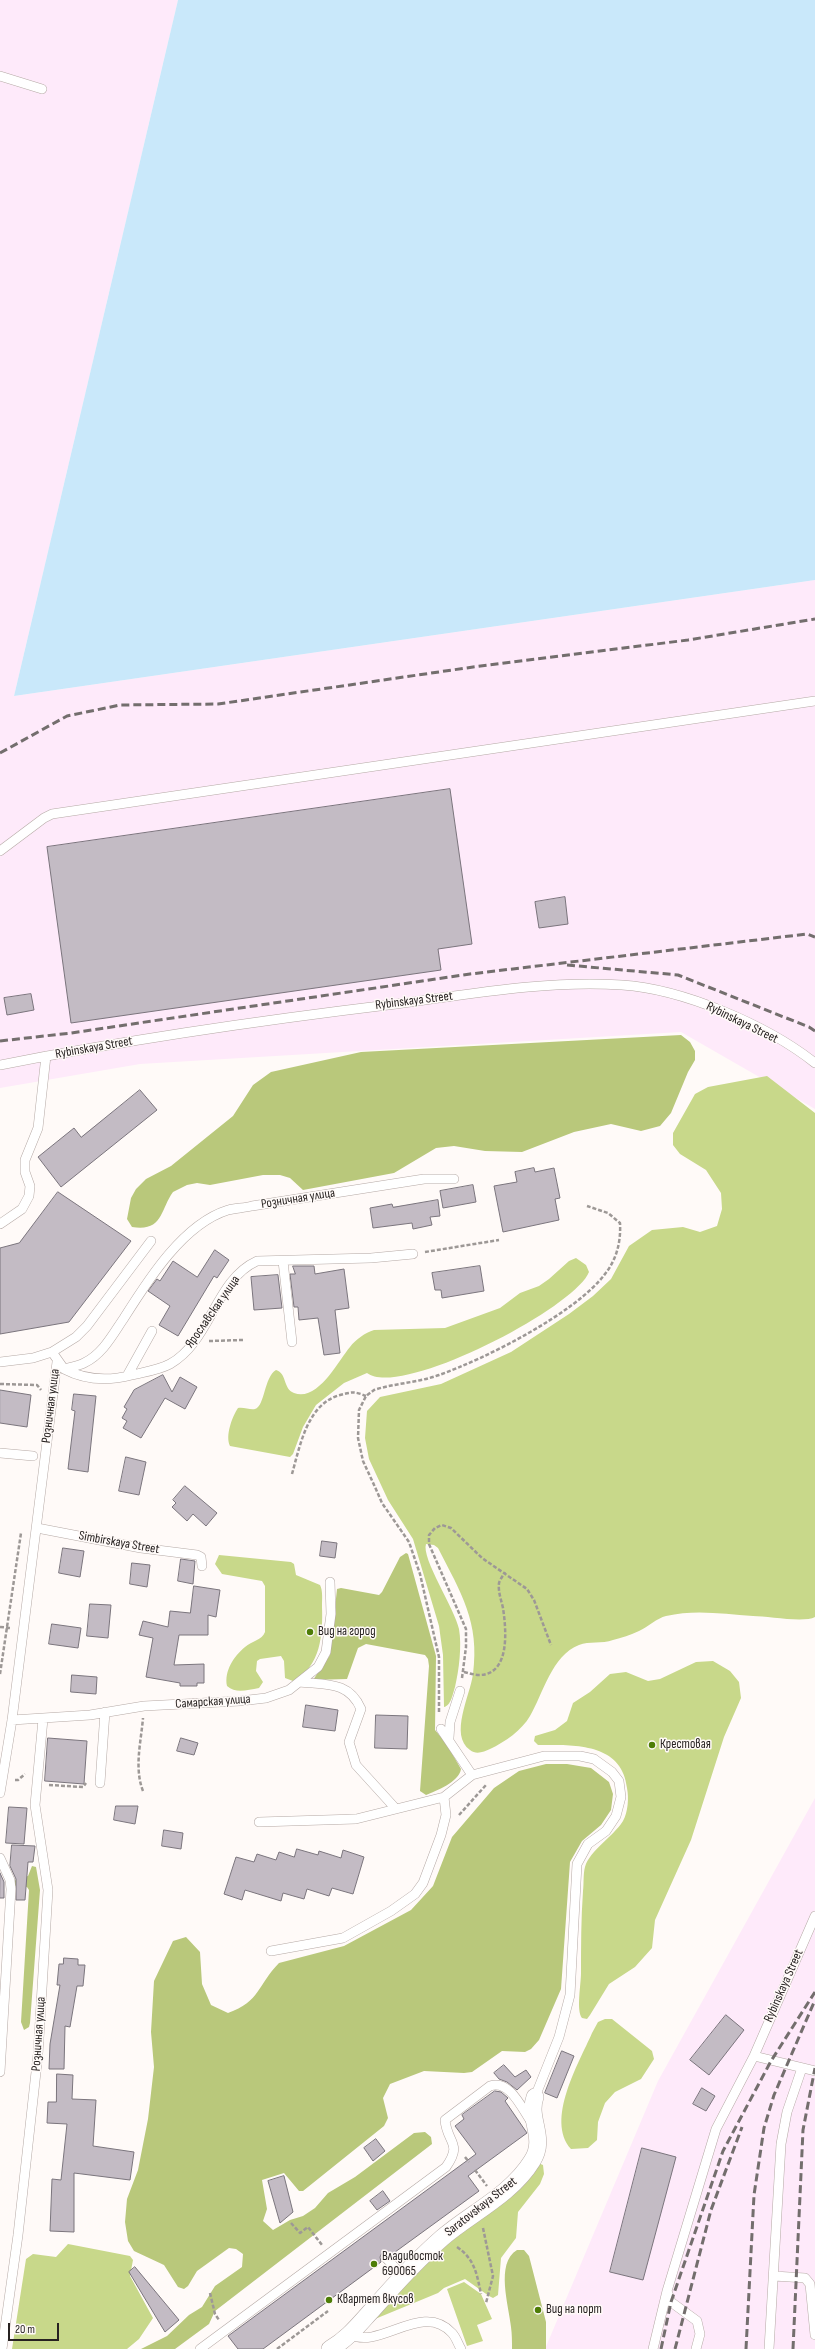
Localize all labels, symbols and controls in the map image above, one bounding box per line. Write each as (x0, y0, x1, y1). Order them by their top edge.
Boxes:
street label: Rybinskaya Street (374, 989, 454, 1013)
street label: Rybinskaya Street (703, 999, 781, 1047)
street label: Rybinskaya Street (54, 1034, 134, 1062)
street label: Розничная улица (260, 1185, 336, 1213)
street label: Ярославская улица (182, 1273, 244, 1351)
street label: Розничная улица (39, 1368, 63, 1444)
street label: Simbirskaya Street (77, 1528, 161, 1558)
place label: Вид на город (318, 1624, 376, 1640)
marker: Вид на город (305, 1627, 315, 1637)
street label: Самарская улица (175, 1692, 251, 1712)
place label: Крестовая (660, 1737, 711, 1753)
marker: Крестовая (647, 1740, 657, 1750)
street label: Rybinskaya Street (761, 1947, 807, 2025)
street label: Розничная улица (29, 1996, 49, 2072)
street label: Saratovskaya Street (442, 2174, 520, 2240)
place label: Владивосток 690065 (382, 2249, 443, 2280)
marker: Владивосток 690065 (369, 2259, 379, 2269)
place label: Квартет вкусов (337, 2292, 414, 2308)
marker: Квартет вкусов (324, 2295, 334, 2305)
place label: Вид на порт (546, 2302, 602, 2318)
marker: Вид на порт (533, 2305, 543, 2315)
scale bar (10, 2315, 61, 2341)
text: 20 m (15, 2322, 35, 2337)

